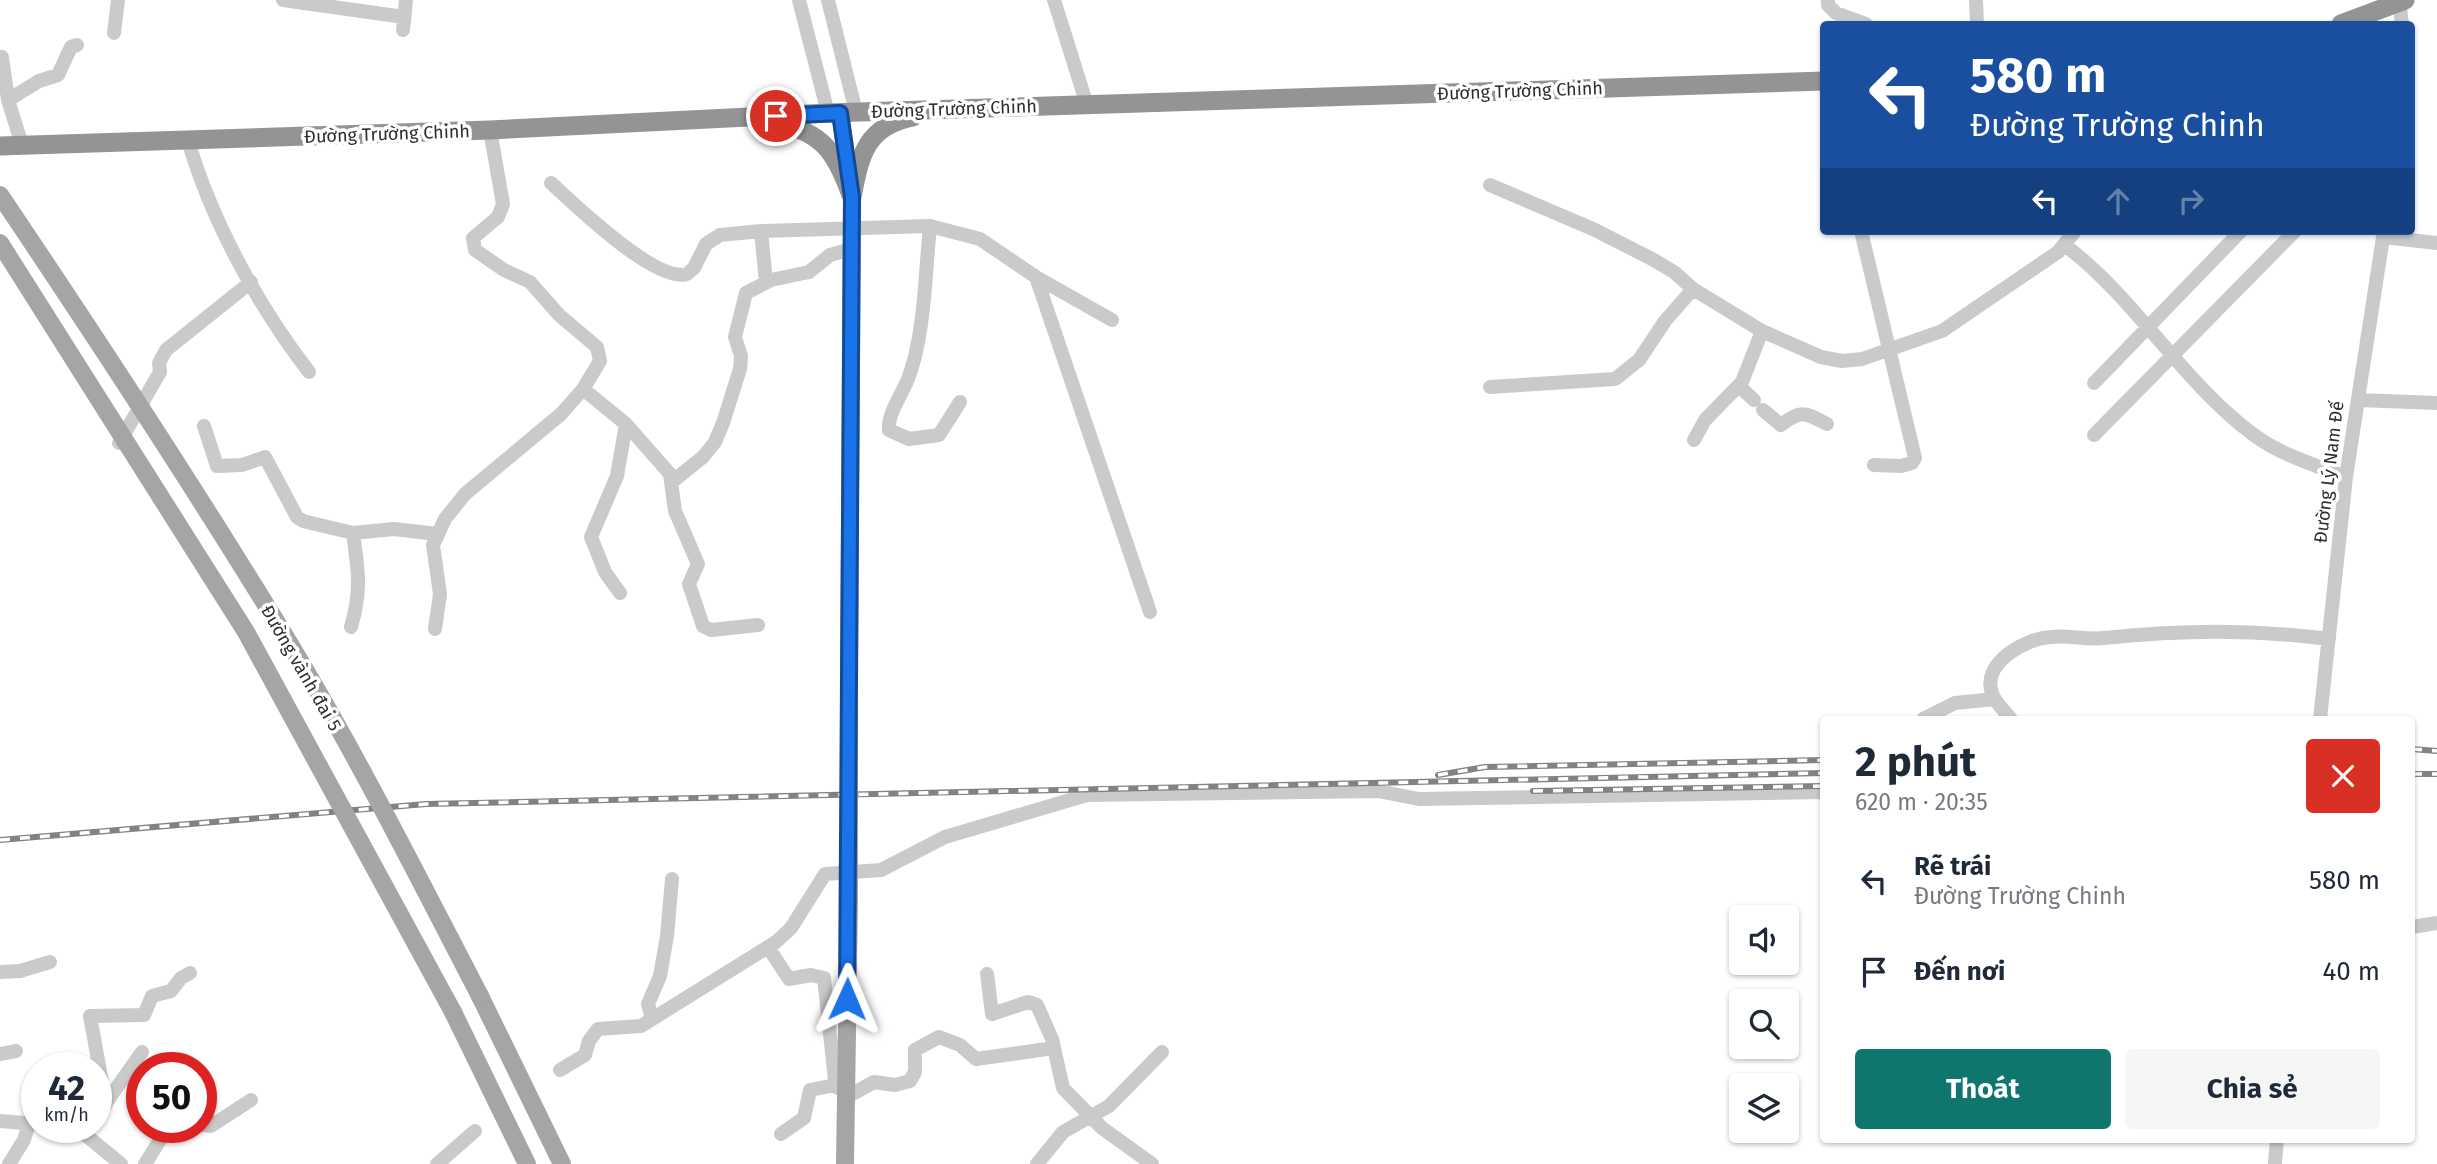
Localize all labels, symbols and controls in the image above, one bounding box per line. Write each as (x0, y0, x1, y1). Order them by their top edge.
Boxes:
text: 580 m (1970, 46, 2106, 105)
icon: left (1855, 49, 1946, 140)
street label: Đường Trường Chinh (1437, 77, 1603, 105)
pin (746, 86, 806, 146)
street label: Đường Trường Chinh (871, 95, 1037, 123)
icon: arrive (757, 97, 795, 135)
text: Đường Trường Chinh (1970, 106, 2265, 144)
street label: Đường Trường Chinh (304, 120, 470, 148)
icon: left (2026, 182, 2064, 220)
icon: ahead (2099, 182, 2137, 220)
icon: right (2172, 182, 2210, 220)
street label: Đường Lý Nam Đế (2309, 400, 2349, 544)
street label: Đường vành đai 5 (256, 601, 346, 735)
text: 2 phút (1855, 737, 1976, 787)
button: close (2306, 739, 2380, 813)
text: 620 m · 20:35 (1855, 788, 1988, 816)
text: Rẽ trái (1914, 851, 1991, 882)
icon: left (1855, 862, 1893, 900)
text: 580 m (2309, 865, 2380, 896)
text: Đường Trường Chinh (1914, 882, 2126, 910)
map controls (1729, 905, 1799, 1143)
button: sound (1729, 905, 1799, 975)
icon: arrive (1855, 953, 1893, 991)
text: Đến nơi (1914, 956, 2005, 987)
text: 40 m (2322, 956, 2380, 987)
position arrow (810, 962, 884, 1036)
button: search (1729, 989, 1799, 1059)
button: Thoát (1855, 1049, 2111, 1129)
button: Chia sẻ (2125, 1049, 2380, 1129)
speed limit sign: 50 (126, 1052, 217, 1143)
text: 42 (48, 1067, 85, 1109)
button: layers (1729, 1073, 1799, 1143)
text: km/h (44, 1104, 89, 1126)

